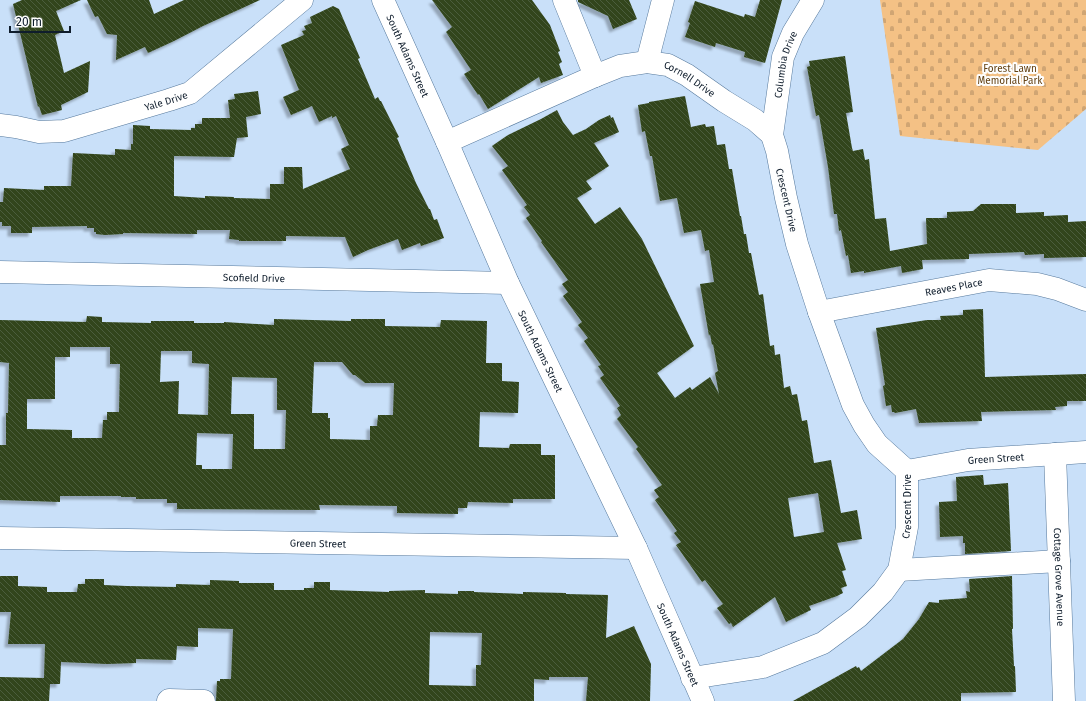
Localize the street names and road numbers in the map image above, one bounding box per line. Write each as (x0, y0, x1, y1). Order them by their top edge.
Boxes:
street label: South Adams Street (383, 13, 431, 100)
street label: Columbia Drive (772, 29, 800, 99)
street label: Cornell Drive (663, 60, 717, 100)
street label: Yale Drive (143, 89, 189, 114)
street label: Crescent Drive (773, 167, 799, 233)
street label: Scofield Drive (223, 272, 285, 285)
street label: Reaves Place (924, 276, 984, 299)
street label: South Adams Street (515, 309, 565, 395)
street label: Green Street (967, 451, 1025, 467)
street label: Crescent Drive (900, 474, 914, 540)
street label: Cottage Grove Avenue (1051, 527, 1066, 627)
street label: Green Street (290, 538, 347, 550)
street label: South Adams Street (654, 601, 701, 689)

